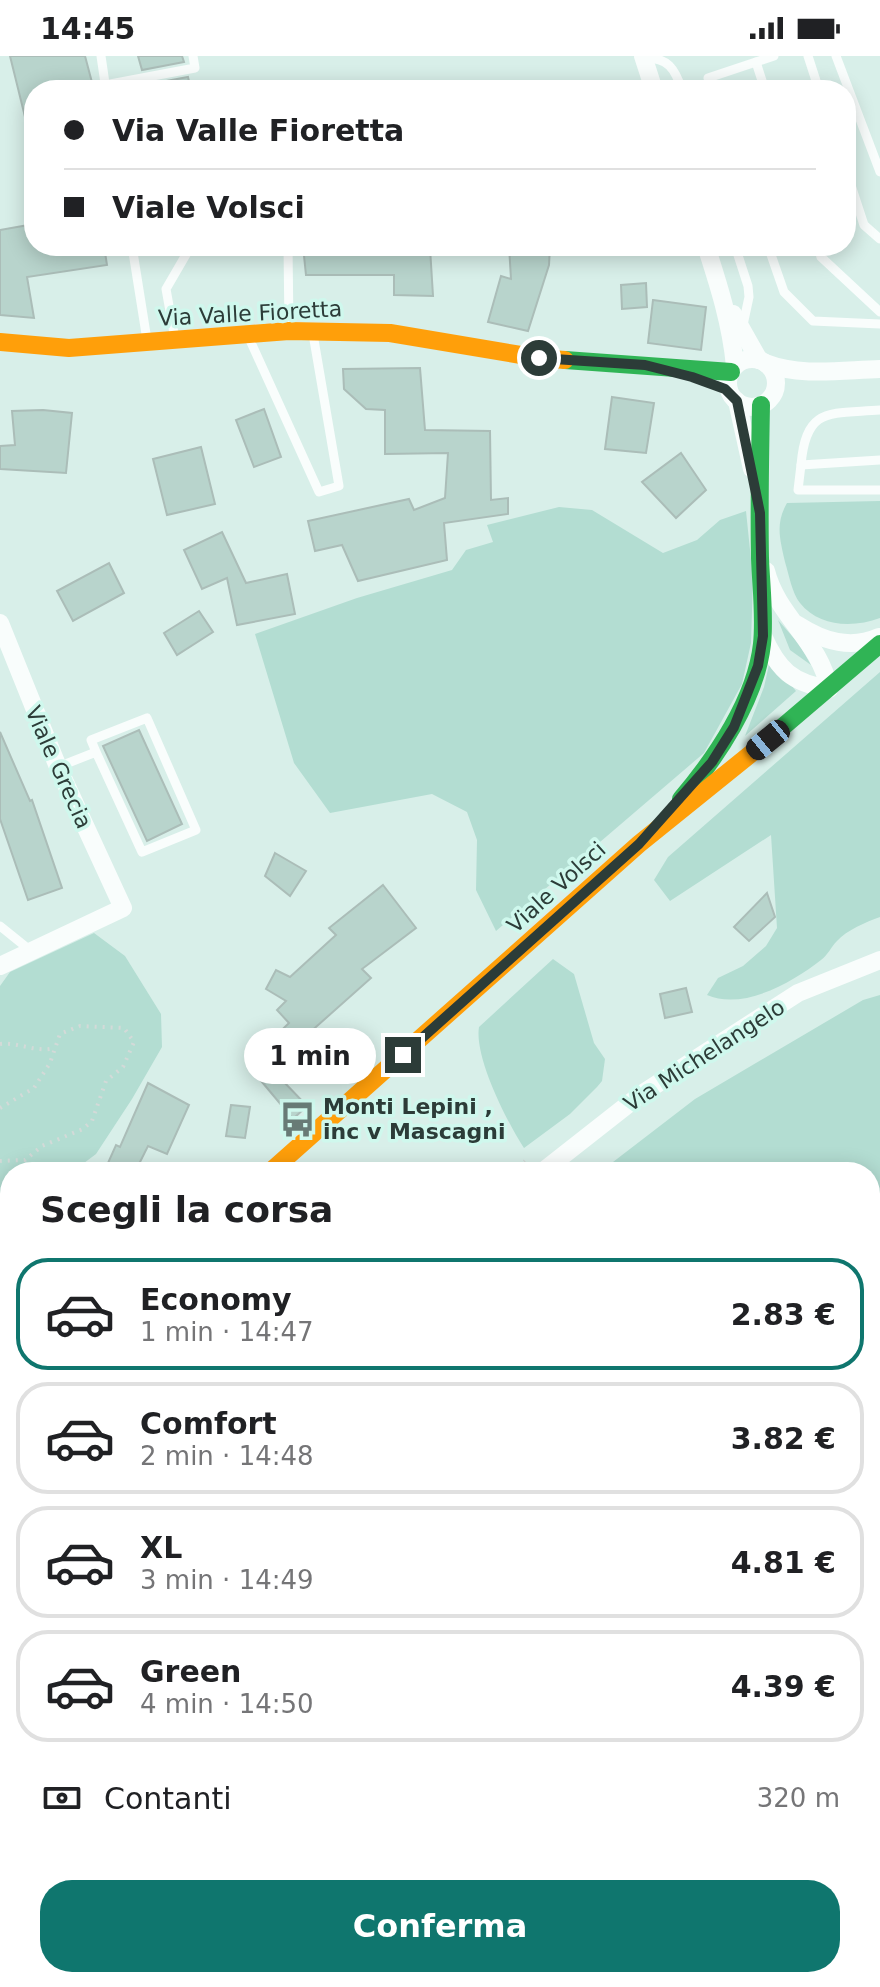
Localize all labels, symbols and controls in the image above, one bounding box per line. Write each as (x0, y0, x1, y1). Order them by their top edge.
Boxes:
text: 14:45 (40, 11, 136, 46)
text: Via Valle Fioretta (112, 113, 404, 148)
text: Viale Volsci (112, 190, 305, 225)
street label: Via Valle Fioretta (157, 296, 343, 331)
route start (521, 340, 557, 376)
street label: Viale Grecia (20, 702, 97, 832)
car (742, 716, 794, 764)
street label: Viale Volsci (502, 837, 611, 938)
street label: Via Michelangelo (619, 994, 789, 1117)
callout: 1 min (243, 1027, 375, 1083)
route end (385, 1037, 421, 1073)
text: 1 min (269, 1041, 351, 1071)
place label: Monti Lepini , inc v Mascagni (323, 1094, 506, 1144)
bus stop icon: Monti Lepini , inc v Mascagni (278, 1100, 316, 1138)
text: Scegli la corsa (40, 1189, 333, 1230)
icon: car (44, 1278, 116, 1350)
text: Economy (140, 1282, 292, 1317)
text: 2.83 € (731, 1297, 836, 1332)
text: 1 min · 14:47 (140, 1317, 314, 1347)
icon: car (44, 1402, 116, 1474)
text: Comfort (140, 1406, 277, 1441)
text: 3.82 € (731, 1421, 836, 1456)
text: 2 min · 14:48 (140, 1441, 314, 1471)
icon: car (44, 1526, 116, 1598)
text: XL (140, 1530, 182, 1565)
text: 4.81 € (731, 1545, 836, 1580)
text: 3 min · 14:49 (140, 1565, 314, 1595)
icon: car (44, 1650, 116, 1722)
text: Green (140, 1654, 241, 1689)
text: 4.39 € (731, 1669, 836, 1704)
text: 4 min · 14:50 (140, 1689, 314, 1719)
icon: cash (40, 1776, 84, 1820)
text: Contanti (104, 1781, 232, 1816)
text: 320 m (757, 1783, 840, 1813)
button: Conferma (40, 1880, 840, 1972)

